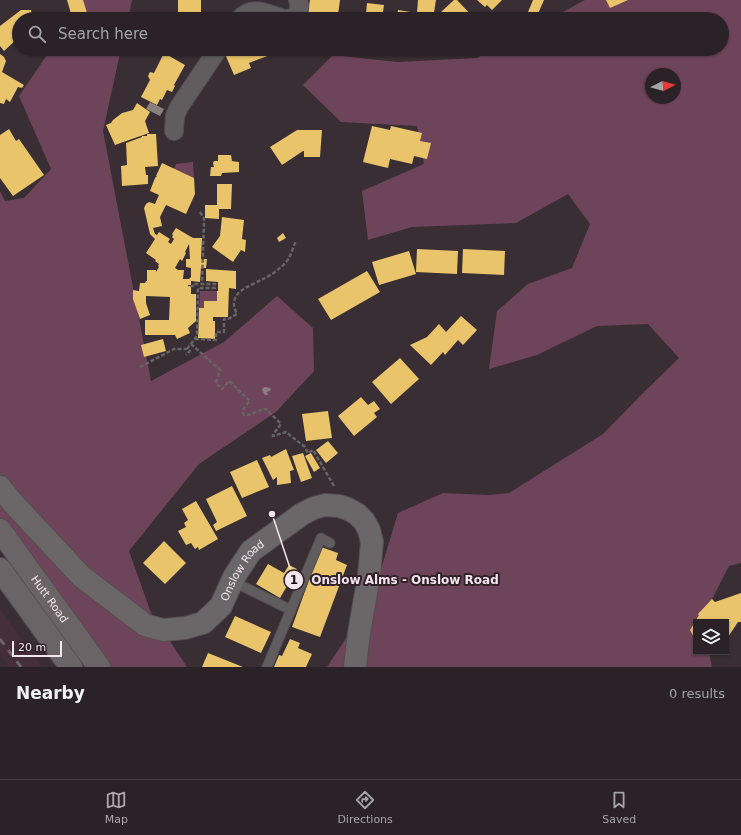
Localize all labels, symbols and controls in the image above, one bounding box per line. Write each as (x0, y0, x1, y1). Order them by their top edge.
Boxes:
search box (12, 12, 729, 56)
icon: search (26, 23, 48, 45)
text: Search here (58, 25, 148, 43)
north arrow (645, 68, 681, 104)
street label: Onslow Road (218, 538, 267, 603)
callout: Onslow Alms - Onslow Road (284, 568, 507, 592)
street label: Hutt Road (28, 573, 71, 625)
text: 1 (290, 573, 298, 587)
text: Onslow Alms - Onslow Road (311, 573, 499, 587)
map controls (693, 619, 729, 655)
button: layers (693, 619, 729, 655)
scale bar (12, 639, 62, 658)
text: 20 m (18, 641, 46, 654)
text: Nearby (16, 683, 85, 703)
text: 0 results (669, 686, 725, 701)
tab: Map (105, 789, 128, 826)
tab: Directions (337, 789, 393, 826)
tab: Saved (602, 789, 636, 826)

